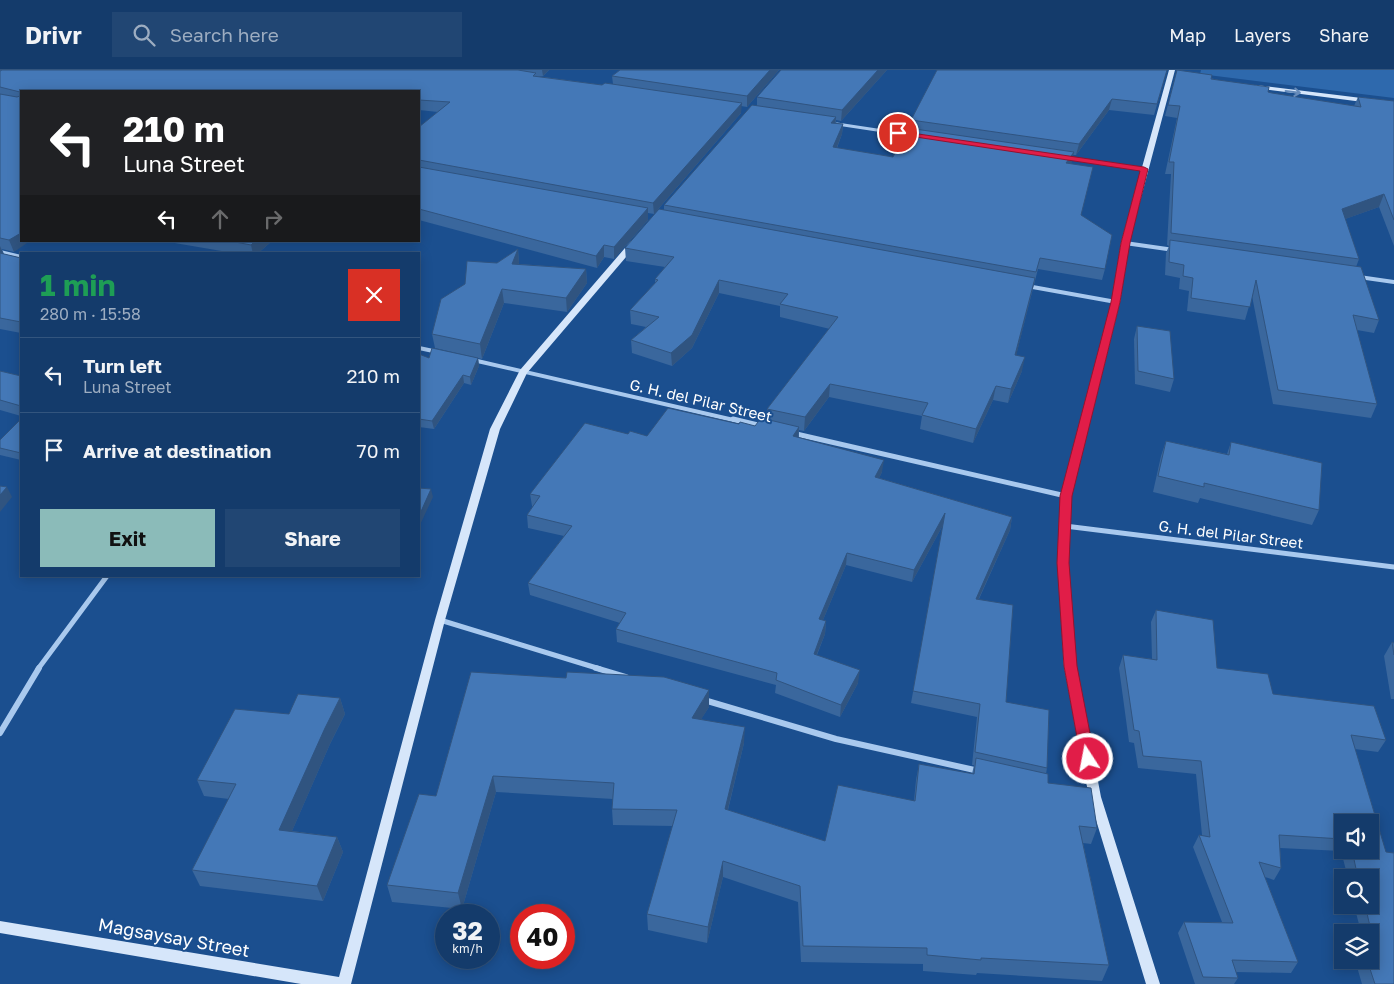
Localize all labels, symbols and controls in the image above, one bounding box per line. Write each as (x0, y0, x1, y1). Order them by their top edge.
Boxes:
search box (112, 12, 462, 57)
text: Drivr (25, 20, 82, 49)
icon: search (130, 21, 158, 49)
text: Search here (170, 23, 279, 46)
text: Map (1169, 24, 1206, 46)
text: Layers (1234, 24, 1291, 46)
text: Share (1319, 24, 1369, 46)
one-way arrow (1285, 87, 1301, 97)
text: 210 m (123, 108, 225, 150)
icon: left (40, 110, 105, 175)
pin (877, 112, 919, 154)
icon: arrive (884, 119, 912, 147)
text: Luna Street (123, 150, 245, 177)
icon: left (153, 205, 181, 233)
icon: ahead (206, 205, 234, 233)
icon: right (259, 205, 287, 233)
text: 1 min (40, 267, 116, 303)
button: close (348, 269, 400, 321)
text: 280 m · 15:58 (40, 304, 141, 324)
text: Turn left (83, 354, 162, 377)
icon: left (40, 361, 68, 389)
text: 210 m (346, 364, 400, 387)
street label: G. H. del Pilar Street (628, 375, 774, 425)
text: Luna Street (83, 377, 172, 397)
icon: arrive (40, 436, 68, 464)
text: Arrive at destination (83, 439, 271, 462)
text: 70 m (357, 439, 400, 462)
button: Exit (40, 509, 215, 567)
button: Share (225, 509, 400, 567)
street label: G. H. del Pilar Street (1158, 516, 1304, 552)
position arrow (1061, 732, 1113, 784)
map controls (1334, 814, 1379, 969)
button: sound (1334, 814, 1379, 859)
button: search (1334, 869, 1379, 914)
speed limit sign: 40 (510, 904, 575, 969)
street label: Magsaysay Street (97, 913, 251, 961)
text: 32 (452, 915, 483, 946)
button: layers (1334, 924, 1379, 969)
text: km/h (452, 941, 483, 956)

